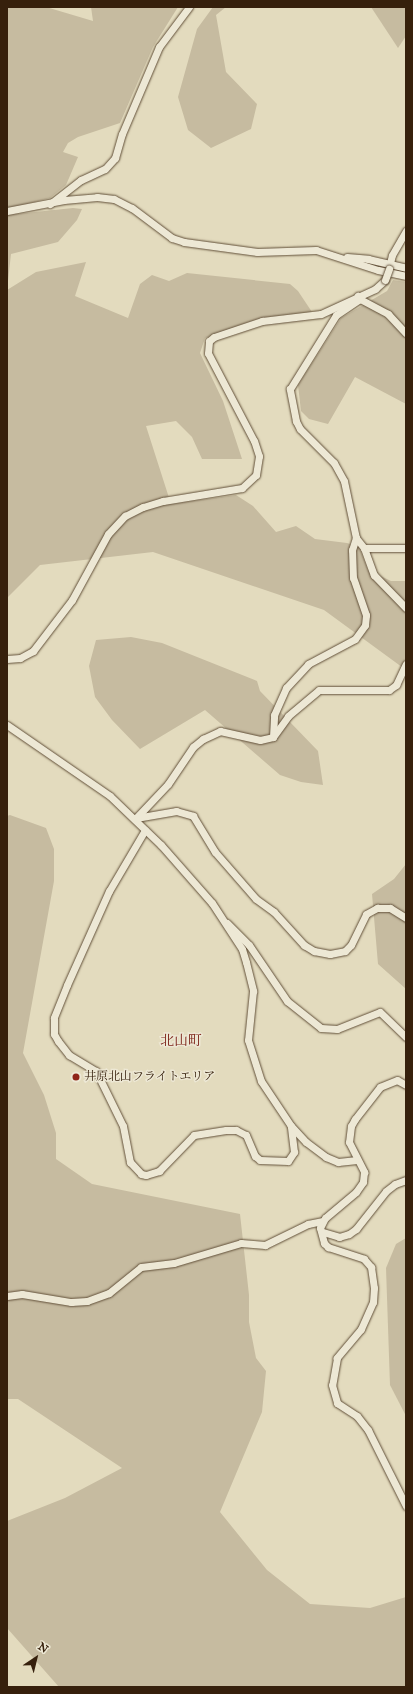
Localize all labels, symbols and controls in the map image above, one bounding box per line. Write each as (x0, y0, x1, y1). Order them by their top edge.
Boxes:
district label: 北山町 (160, 1033, 202, 1049)
place label: 井原北山フライトエリア (84, 1070, 216, 1084)
marker: 井原北山フライトエリア (71, 1072, 81, 1082)
north arrow (16, 1638, 56, 1678)
text: N (36, 1640, 51, 1656)

